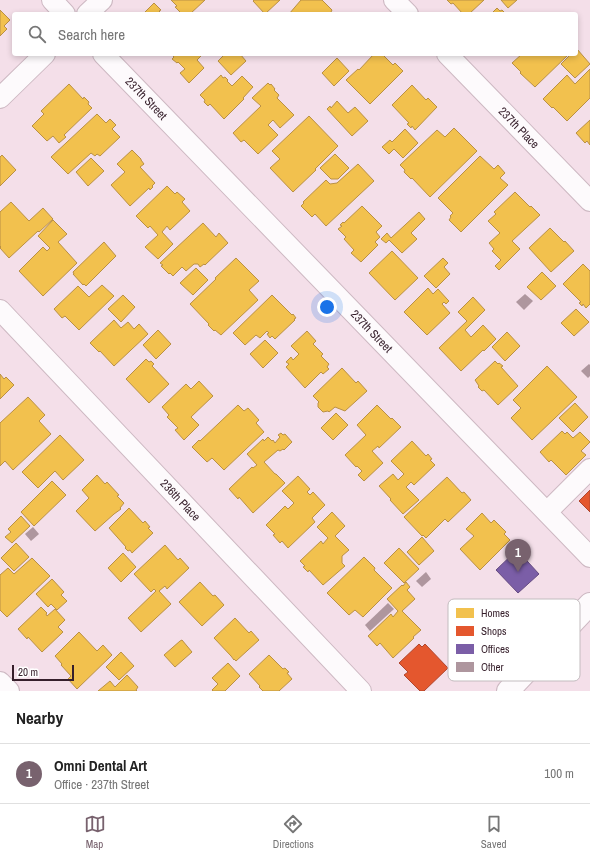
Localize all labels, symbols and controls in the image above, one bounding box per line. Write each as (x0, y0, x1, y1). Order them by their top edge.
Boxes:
search box (12, 12, 578, 56)
icon: search (26, 23, 48, 45)
text: Search here (58, 24, 125, 45)
street label: 237th Street (122, 74, 171, 124)
street label: 237th Place (495, 104, 543, 152)
your location (317, 297, 337, 317)
street label: 237th Street (347, 306, 396, 356)
street label: 236th Place (156, 476, 204, 525)
pin: 1 (505, 539, 531, 572)
legend (448, 599, 580, 681)
text: Homes (481, 606, 510, 620)
text: Shops (481, 624, 507, 638)
text: Offices (481, 642, 510, 656)
text: Other (481, 660, 504, 674)
scale bar (12, 663, 74, 682)
text: 20 m (18, 665, 38, 679)
text: Nearby (16, 706, 63, 729)
text: Omni Dental Art (54, 755, 147, 776)
text: 1 (26, 765, 32, 782)
text: 100 m (544, 765, 574, 782)
text: Office · 237th Street (54, 776, 149, 793)
tab: Map (84, 813, 106, 851)
tab: Directions (273, 813, 314, 851)
tab: Saved (481, 813, 506, 851)

